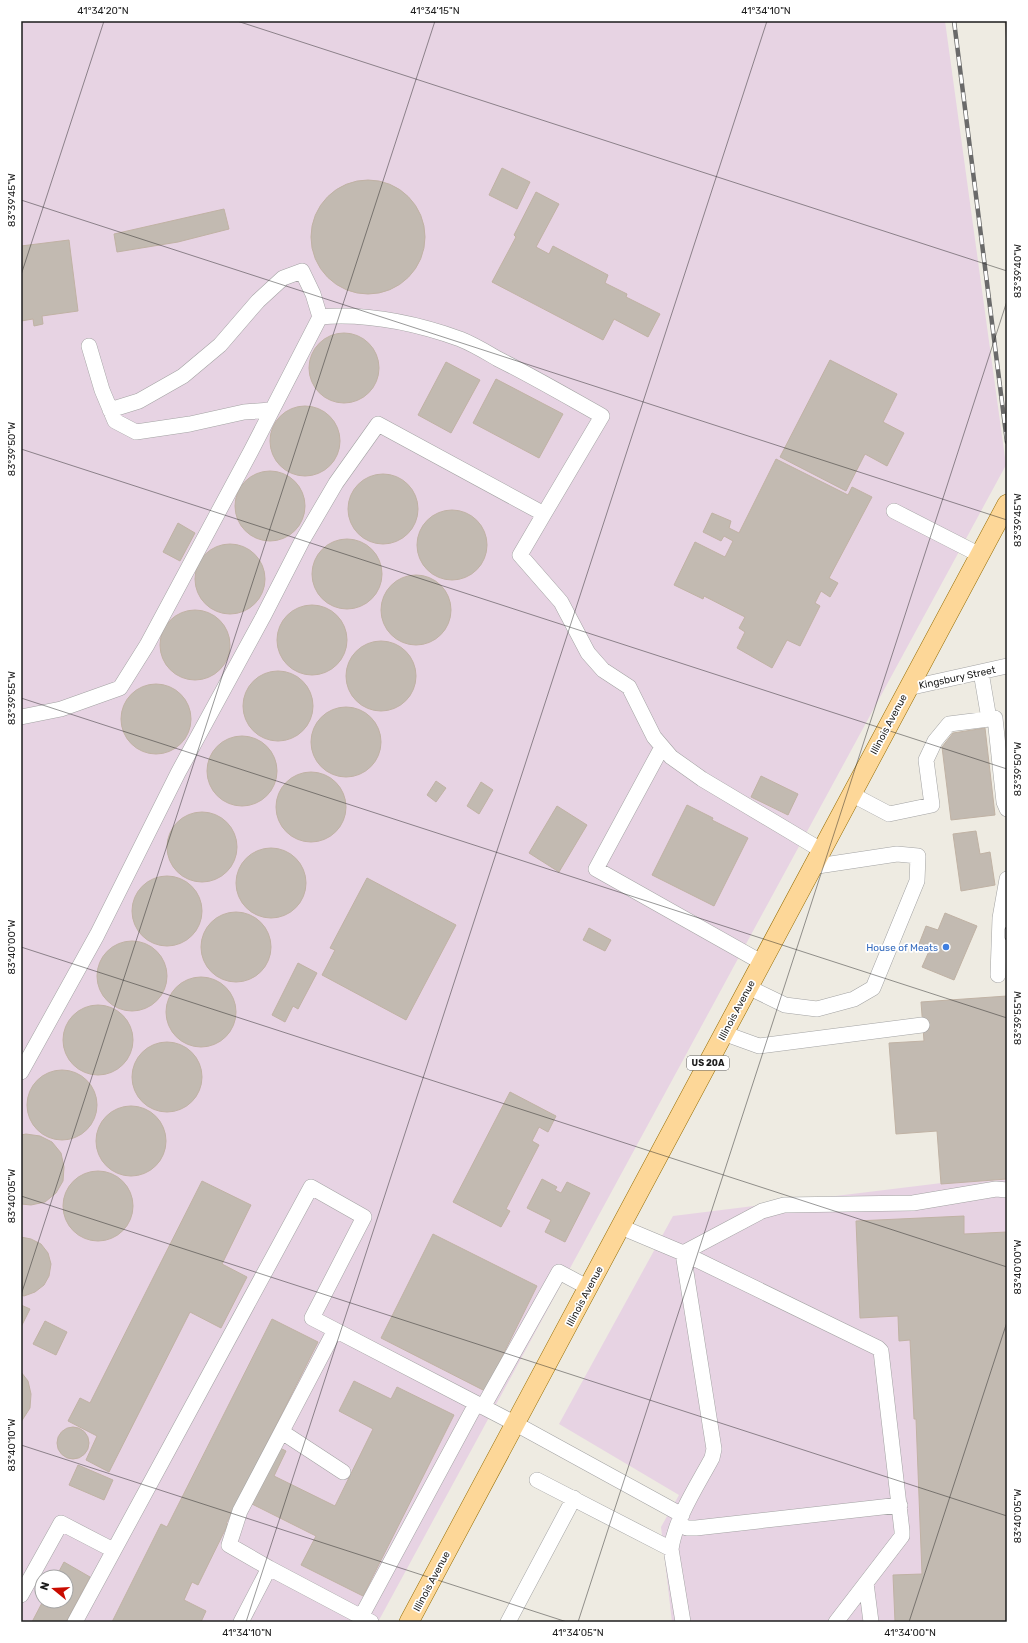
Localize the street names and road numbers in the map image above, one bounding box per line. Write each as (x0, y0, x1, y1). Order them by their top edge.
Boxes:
street label: Kingsbury Street (918, 664, 997, 692)
street label: Illinois Avenue (868, 692, 910, 757)
street label: Illinois Avenue (716, 978, 758, 1043)
road number: US 20A (687, 1056, 729, 1070)
street label: Illinois Avenue (564, 1264, 606, 1329)
street label: Illinois Avenue (411, 1549, 453, 1614)

